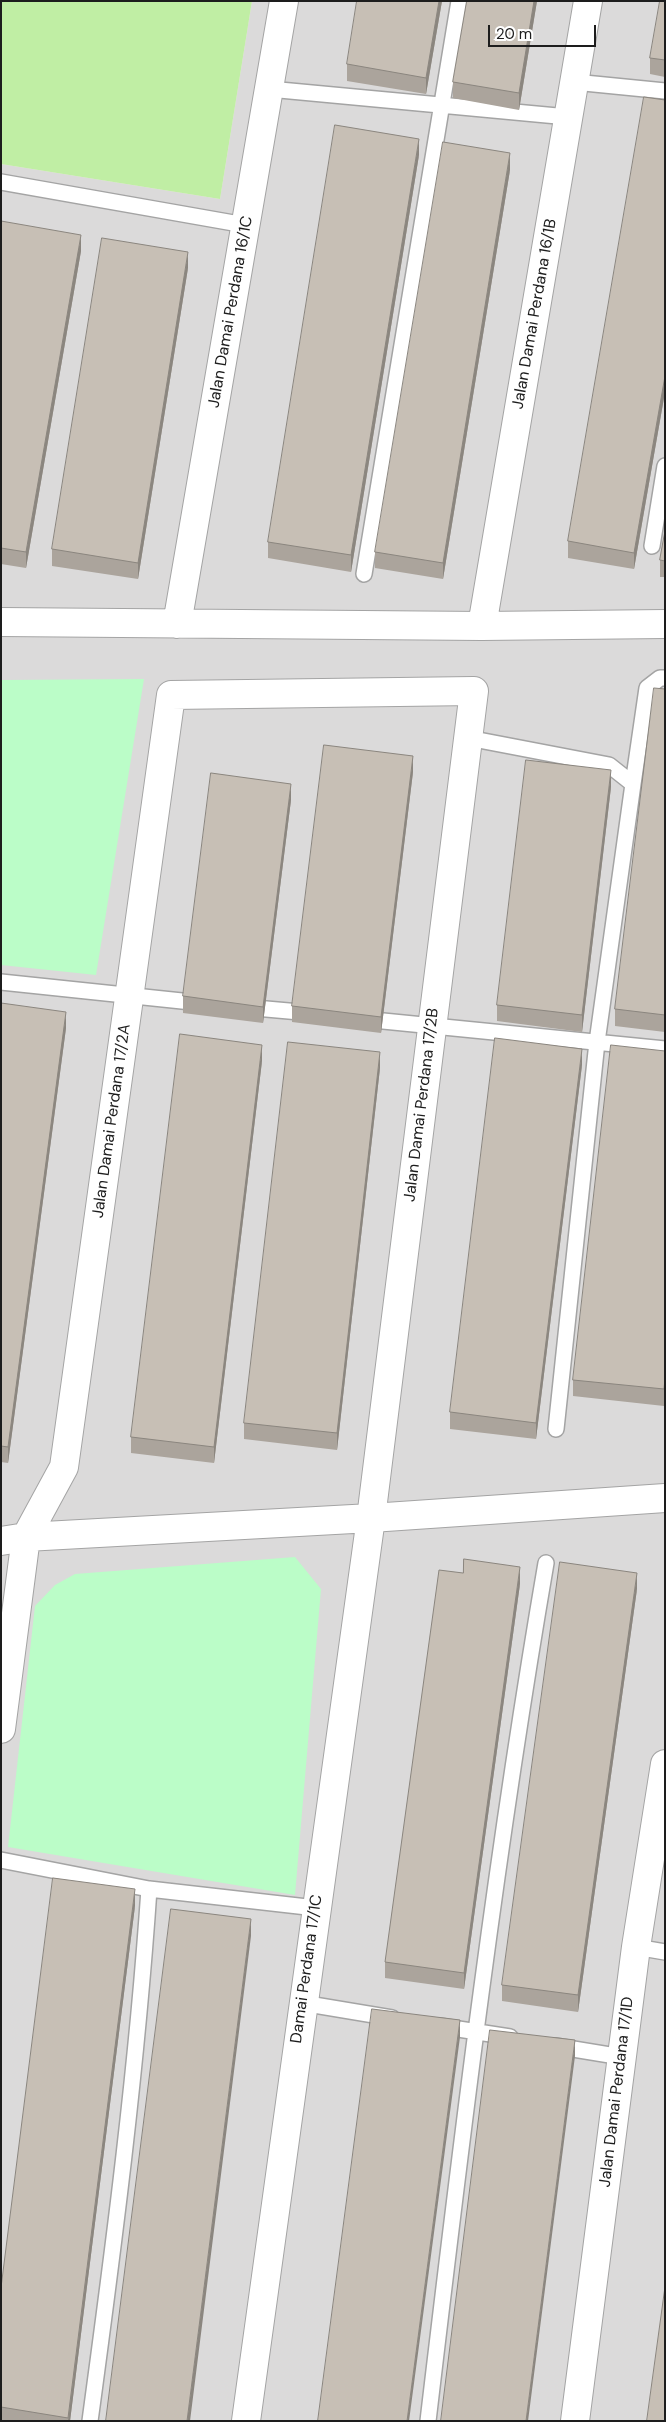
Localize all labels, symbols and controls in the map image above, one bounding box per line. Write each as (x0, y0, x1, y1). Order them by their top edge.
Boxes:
scale bar (491, 15, 598, 47)
text: 20 m (496, 24, 532, 44)
street label: Jalan Damai Perdana 16/1C (205, 214, 257, 410)
street label: Jalan Damai Perdana 16/1B (509, 217, 561, 411)
street label: Jalan Damai Perdana 17/2B (401, 1007, 443, 1203)
street label: Jalan Damai Perdana 17/2A (89, 1023, 135, 1219)
street label: Damai Perdana 17/1C (287, 1893, 327, 2045)
street label: Jalan Damai Perdana 17/1D (596, 1996, 638, 2188)

